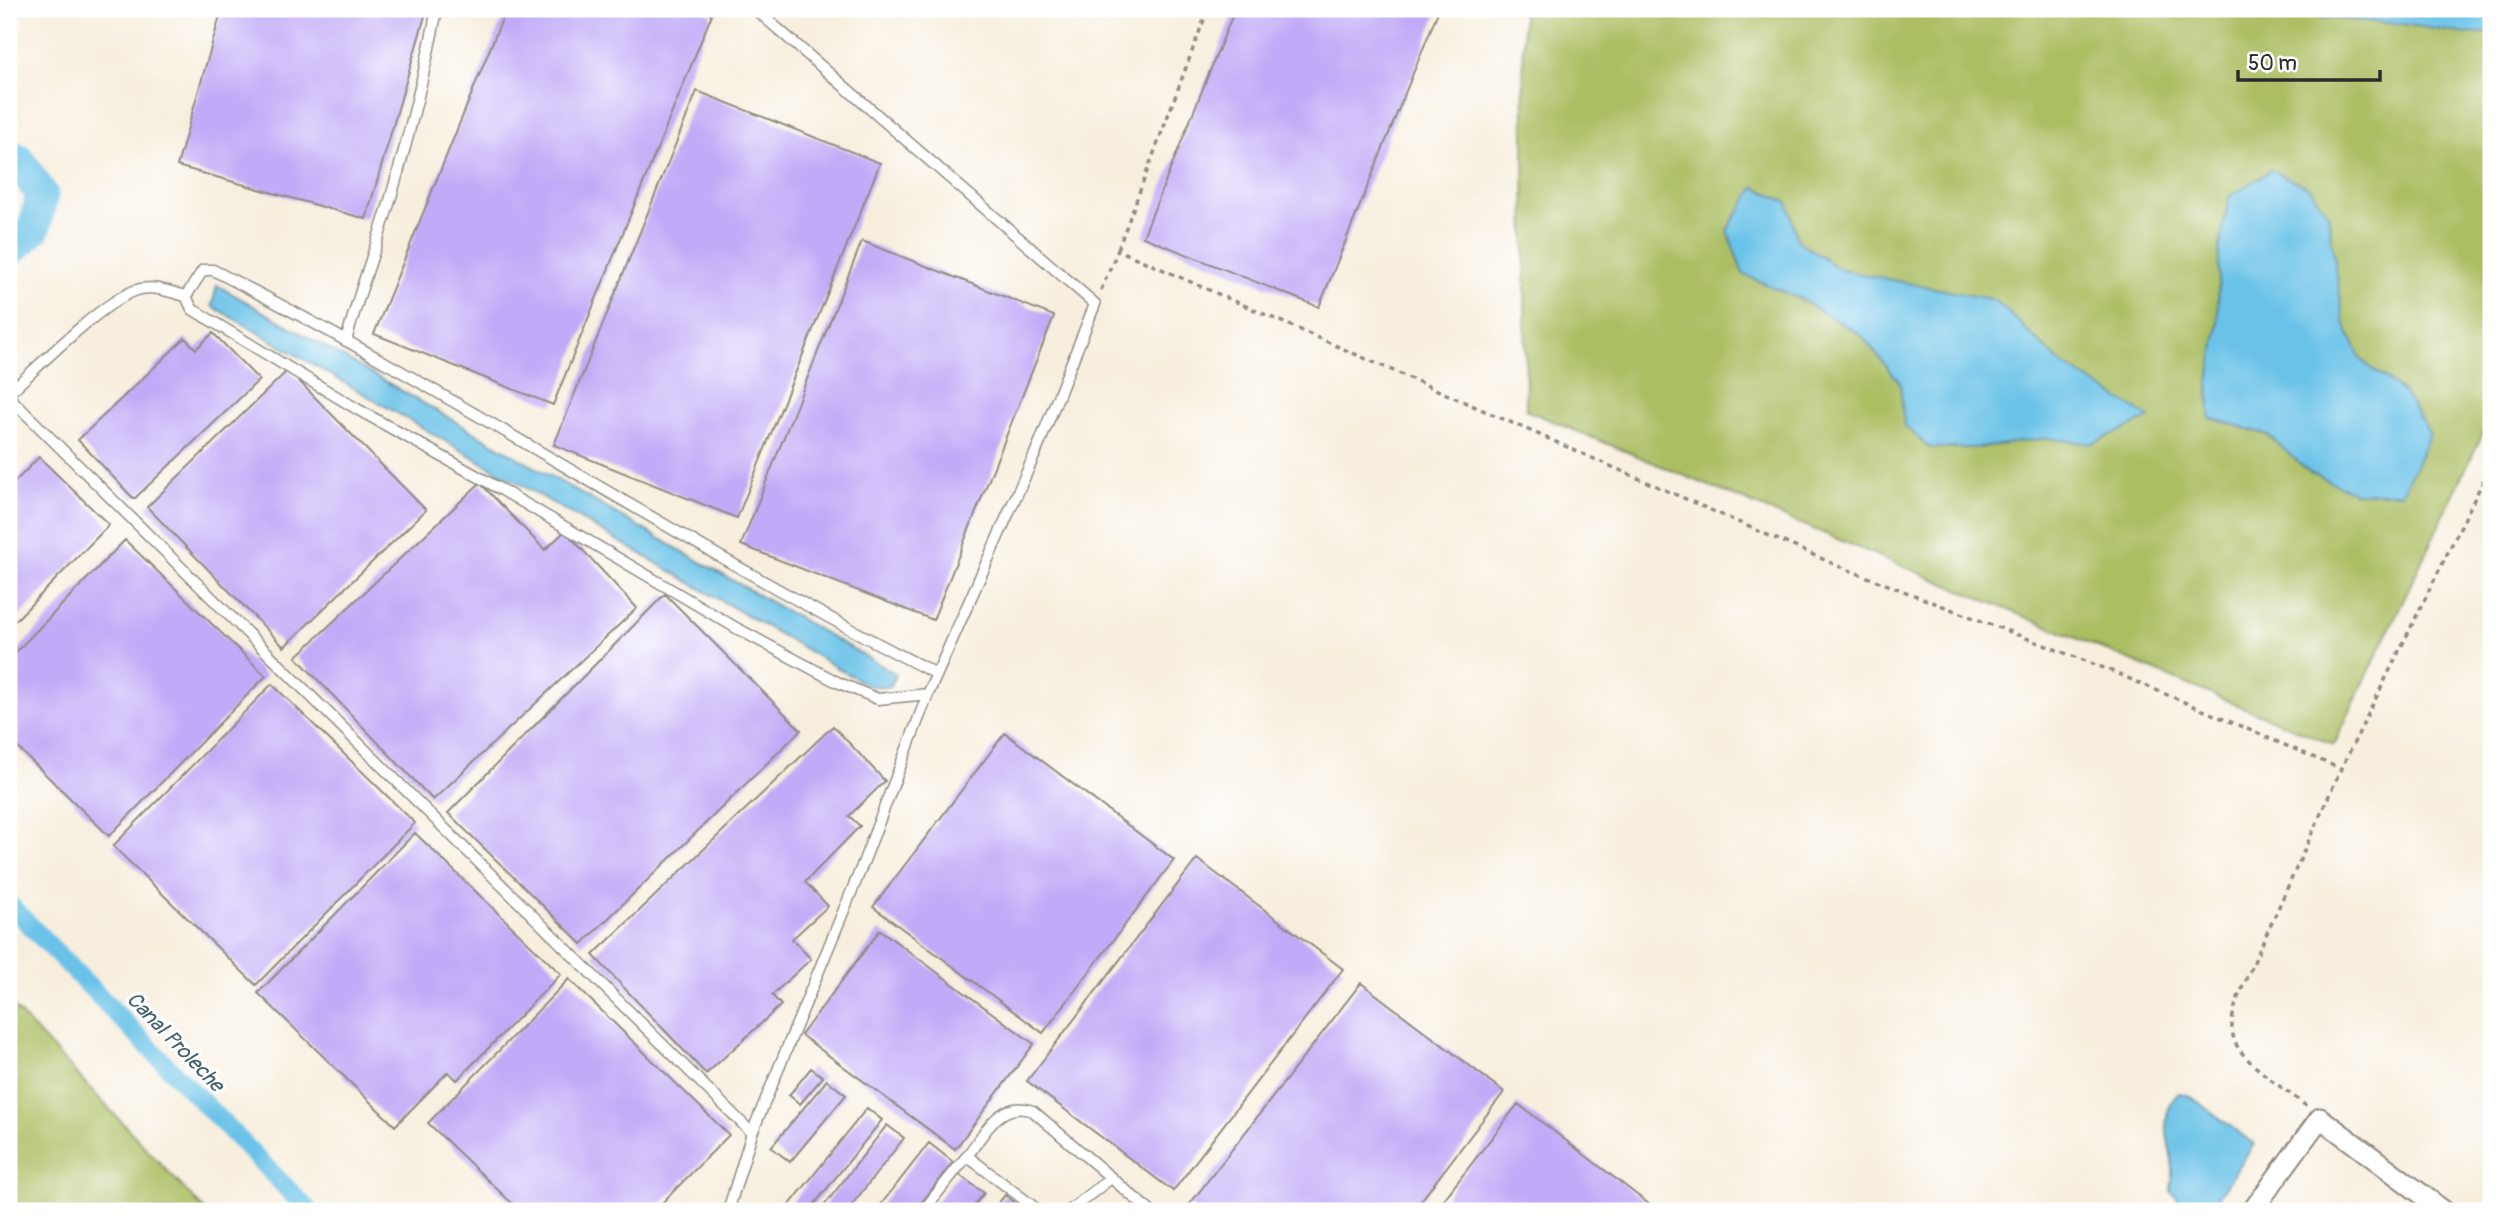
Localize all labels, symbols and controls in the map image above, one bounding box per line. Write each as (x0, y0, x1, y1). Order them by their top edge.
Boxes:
scale bar (2238, 38, 2379, 82)
text: 50 m (2248, 50, 2297, 77)
water label: Canal Proleche (120, 986, 231, 1100)

